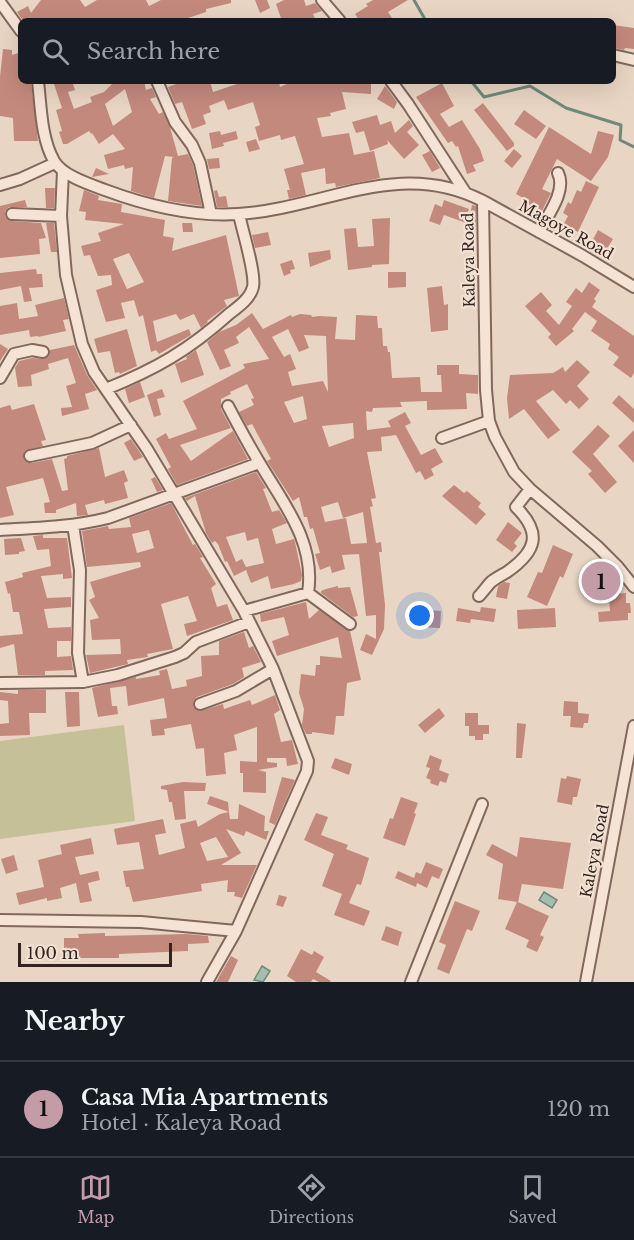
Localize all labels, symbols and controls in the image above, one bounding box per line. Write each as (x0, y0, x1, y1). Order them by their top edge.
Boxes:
search box (18, 18, 616, 84)
icon: search (39, 35, 72, 68)
text: Search here (87, 38, 220, 65)
street label: Magoye Road (516, 196, 617, 263)
street label: Kaleya Road (458, 212, 479, 308)
pin: 1 (582, 558, 620, 604)
your location (405, 601, 434, 630)
street label: Kaleya Road (576, 802, 613, 899)
scale bar (18, 940, 172, 968)
text: 100 m (27, 943, 79, 963)
text: Nearby (24, 1005, 125, 1037)
text: Casa Mia Apartments (81, 1084, 328, 1111)
text: 1 (39, 1097, 48, 1121)
text: 120 m (547, 1097, 610, 1121)
text: Hotel · Kaleya Road (81, 1111, 282, 1135)
tab: Map (77, 1171, 114, 1227)
tab: Directions (269, 1171, 354, 1227)
tab: Saved (508, 1171, 557, 1227)

